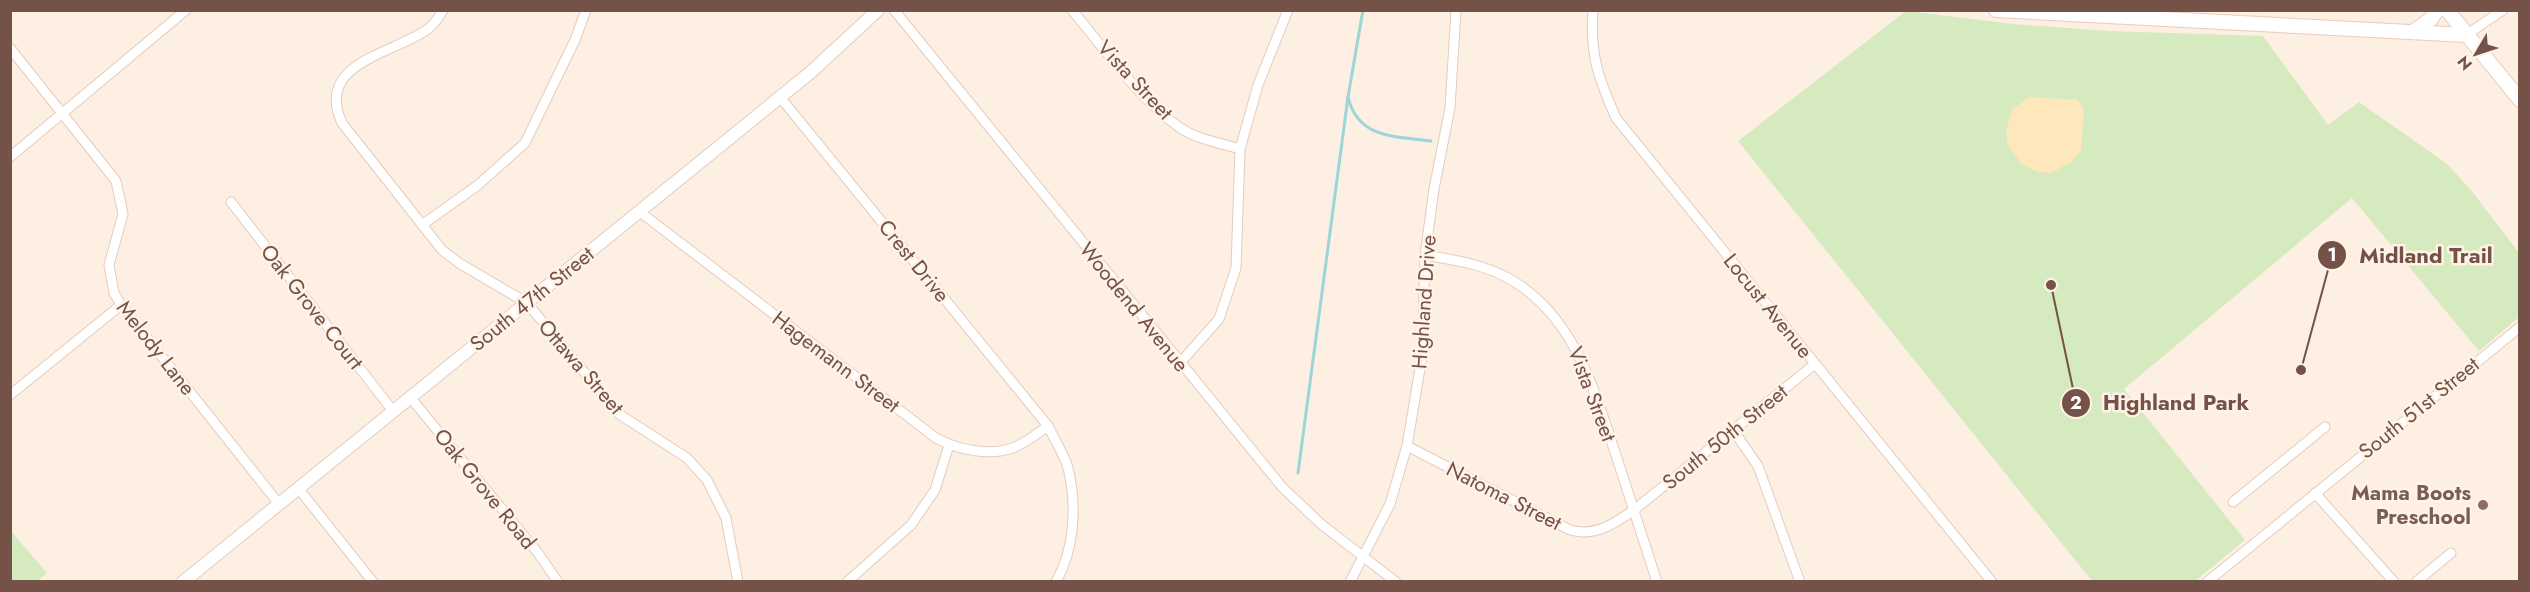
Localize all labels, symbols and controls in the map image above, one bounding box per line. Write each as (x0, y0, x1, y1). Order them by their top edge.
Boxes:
north arrow (2446, 24, 2506, 84)
street label: Vista Street (1090, 33, 1180, 127)
text: N (2452, 51, 2478, 75)
street label: Crest Drive (871, 213, 957, 309)
street label: Highland Drive (1404, 234, 1444, 370)
callout: Midland Trail (2317, 235, 2505, 275)
street label: Woodend Avenue (1072, 236, 1196, 379)
street label: Oak Grove Court (253, 238, 371, 376)
street label: South 47th Street (463, 239, 601, 359)
text: Midland Trail (2359, 239, 2493, 271)
text: 1 (2327, 242, 2337, 268)
street label: Locust Avenue (1716, 247, 1820, 365)
street label: Melody Lane (109, 294, 203, 402)
street label: Hagemann Street (766, 304, 906, 420)
street label: Ottawa Street (531, 313, 631, 421)
street label: Vista Street (1560, 342, 1624, 446)
street label: South 51st Street (2352, 350, 2486, 466)
street label: South 50th Street (1656, 377, 1794, 497)
callout: Highland Park (2061, 383, 2262, 423)
text: Highland Park (2103, 386, 2250, 418)
text: 2 (2070, 390, 2082, 416)
street label: Oak Grove Road (427, 422, 543, 556)
street label: Natoma Street (1441, 454, 1567, 538)
place label: Mama Boots Preschool (2351, 478, 2471, 532)
marker: Mama Boots Preschool (2476, 498, 2490, 512)

